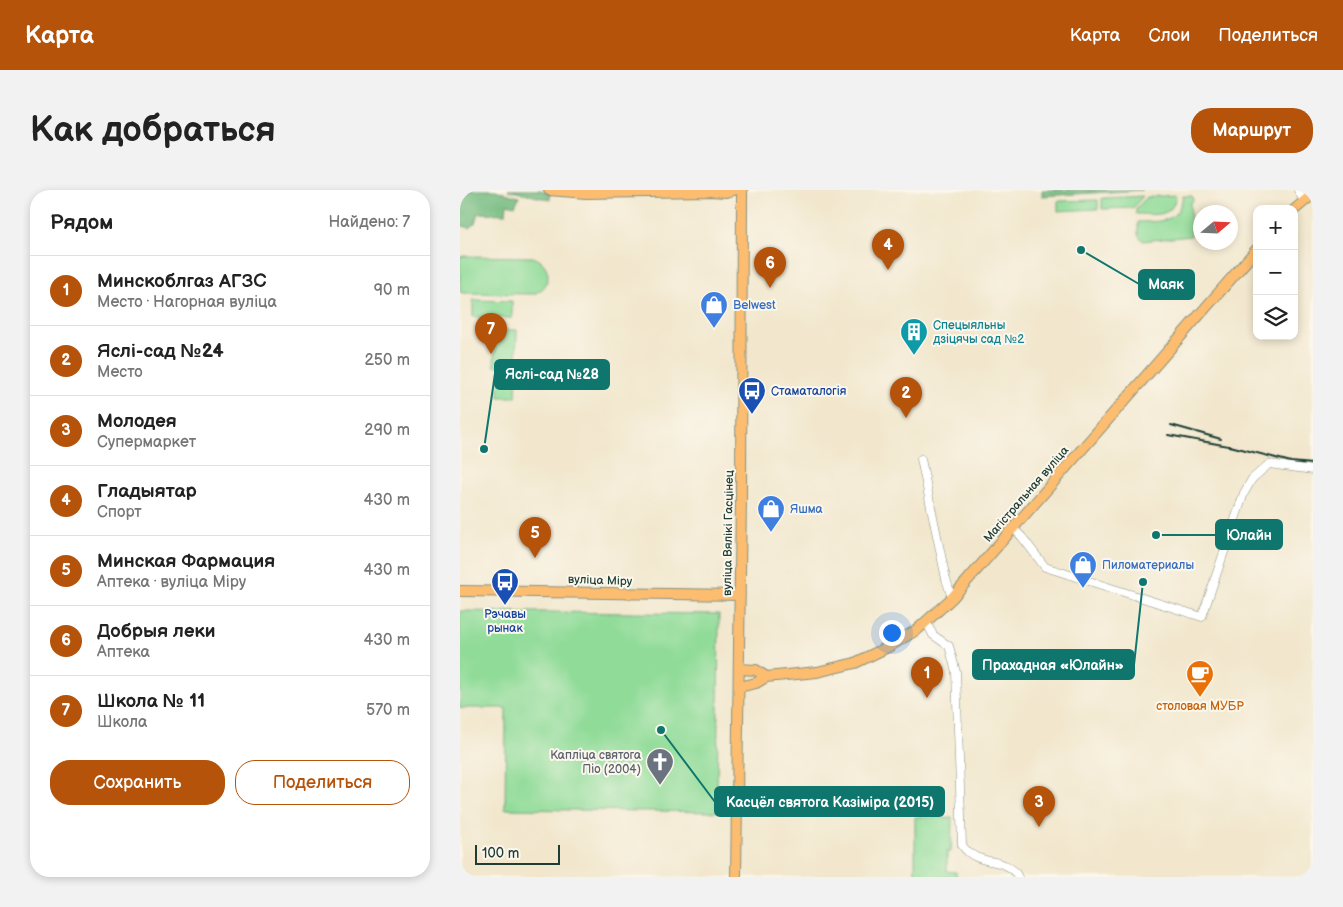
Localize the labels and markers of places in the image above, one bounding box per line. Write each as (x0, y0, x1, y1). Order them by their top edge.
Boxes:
pin: 4 (872, 229, 904, 270)
pin: 6 (754, 247, 786, 288)
callout: Маяк (1139, 270, 1194, 299)
shop icon: Belwest (699, 290, 729, 329)
place label: Belwest (733, 298, 776, 313)
pin: 7 (475, 313, 507, 354)
building icon: Спецыяльны дзіцячы сад №2 (899, 317, 929, 356)
place label: Спецыяльны дзіцячы сад №2 (933, 318, 1024, 347)
callout: Яслі-сад №28 (495, 360, 609, 389)
bus stop icon: Стаматалогія (737, 376, 767, 415)
pin: 2 (890, 377, 922, 418)
place label: Стаматалогія (771, 384, 847, 399)
shop icon: Яшма (756, 494, 786, 533)
place label: Яшма (790, 502, 823, 517)
pin: 5 (519, 517, 551, 558)
callout: Юлайн (1216, 520, 1282, 549)
shop icon: Пиломатериалы (1068, 550, 1098, 589)
place label: Пиломатериалы (1102, 558, 1194, 573)
bus stop icon: Рэчавы рынак (490, 567, 520, 606)
place label: Рэчавы рынак (484, 607, 526, 636)
callout: Прахадная «Юлайн» (973, 650, 1134, 679)
pin: 1 (911, 657, 943, 698)
cafe icon: столовая МУБР (1185, 659, 1215, 698)
place label: столовая МУБР (1156, 699, 1244, 714)
church icon: Капліца святога Піо (2004) (645, 747, 675, 786)
place label: Капліца святога Піо (2004) (550, 748, 641, 777)
pin: 3 (1023, 786, 1055, 827)
callout: Касцёл святога Казіміра (2015) (715, 787, 944, 816)

